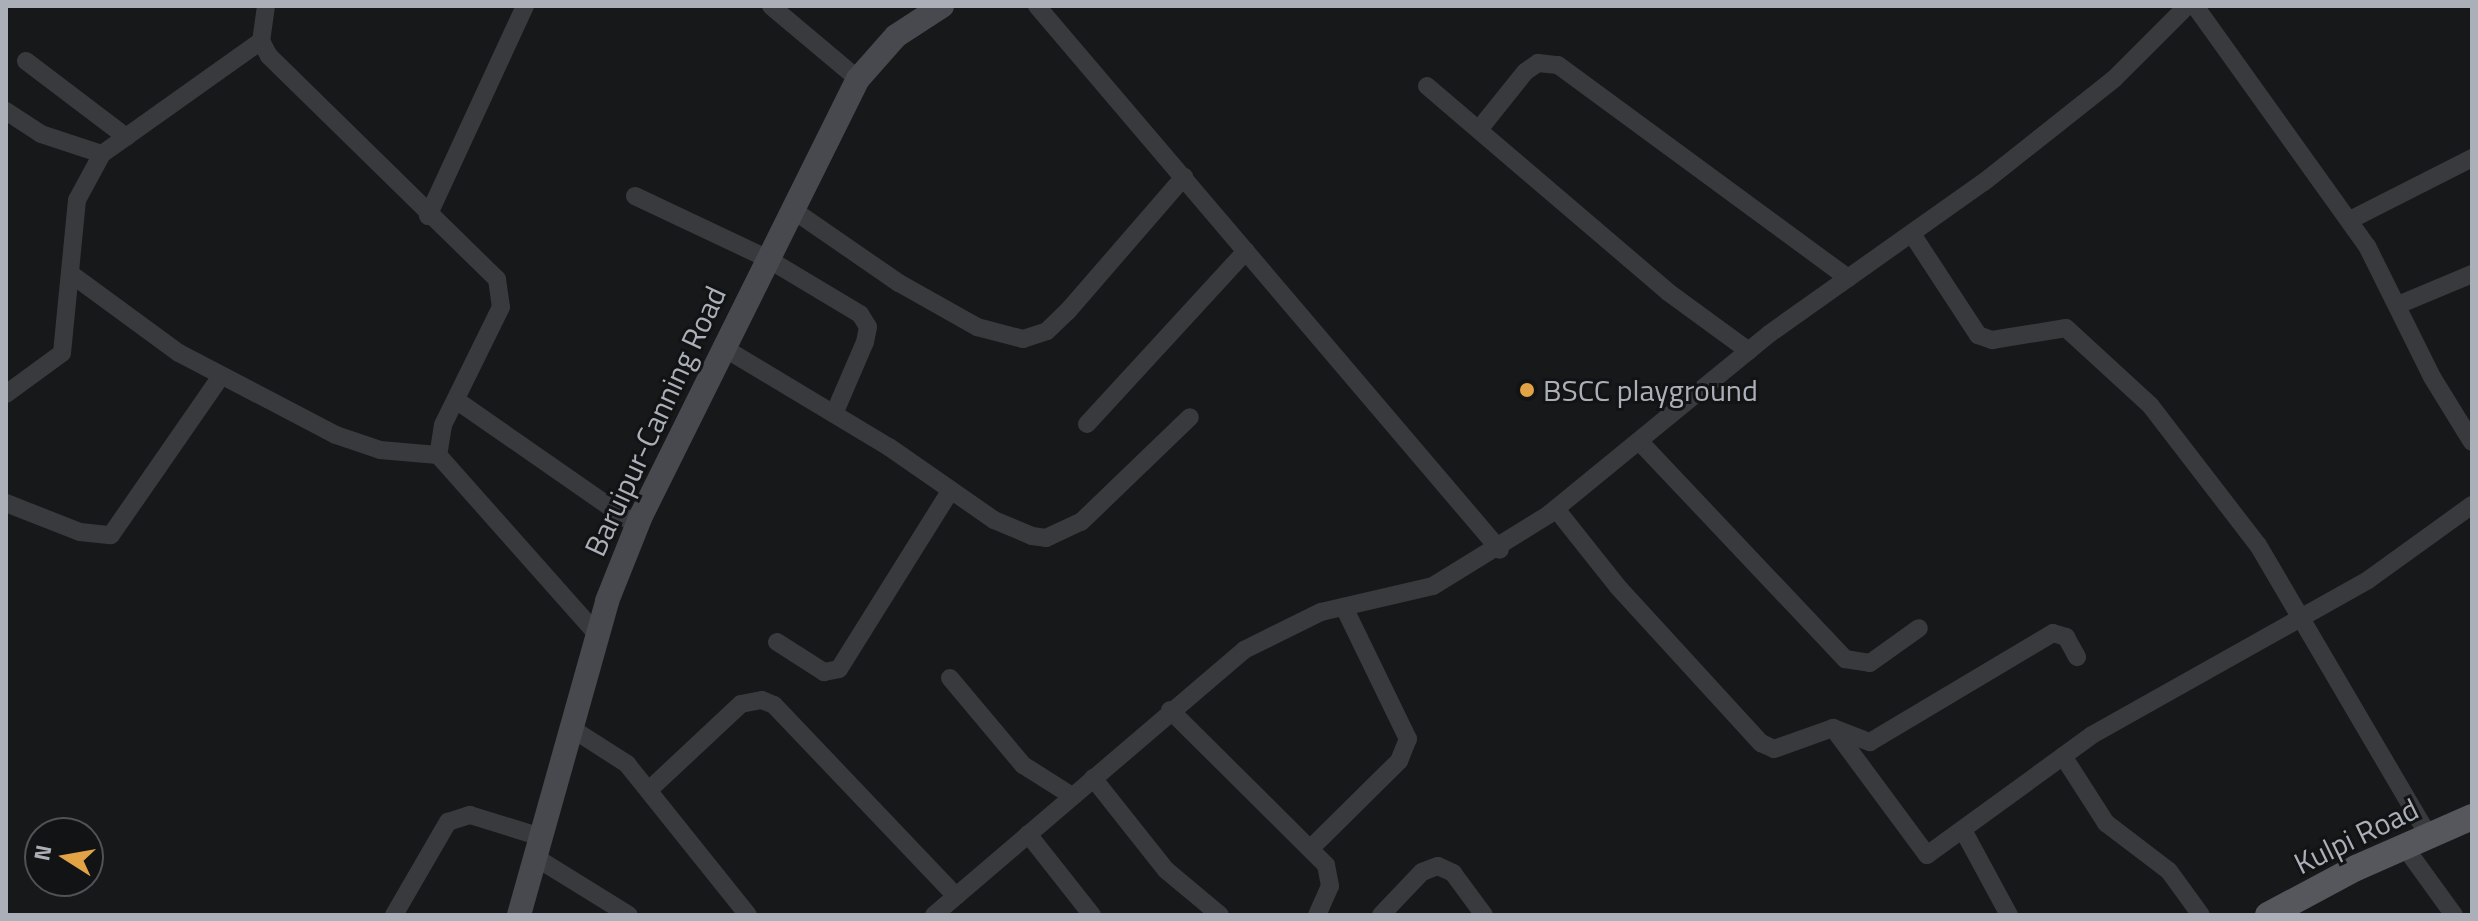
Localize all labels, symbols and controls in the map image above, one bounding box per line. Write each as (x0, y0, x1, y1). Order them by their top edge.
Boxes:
street label: Baruipur-Canning Road (577, 280, 733, 562)
place label: BSCC playground (1543, 372, 1758, 408)
marker: BSCC playground (1518, 381, 1536, 399)
street label: Kulpi Road (2288, 791, 2424, 881)
north arrow (24, 817, 104, 897)
text: N (24, 842, 61, 864)

